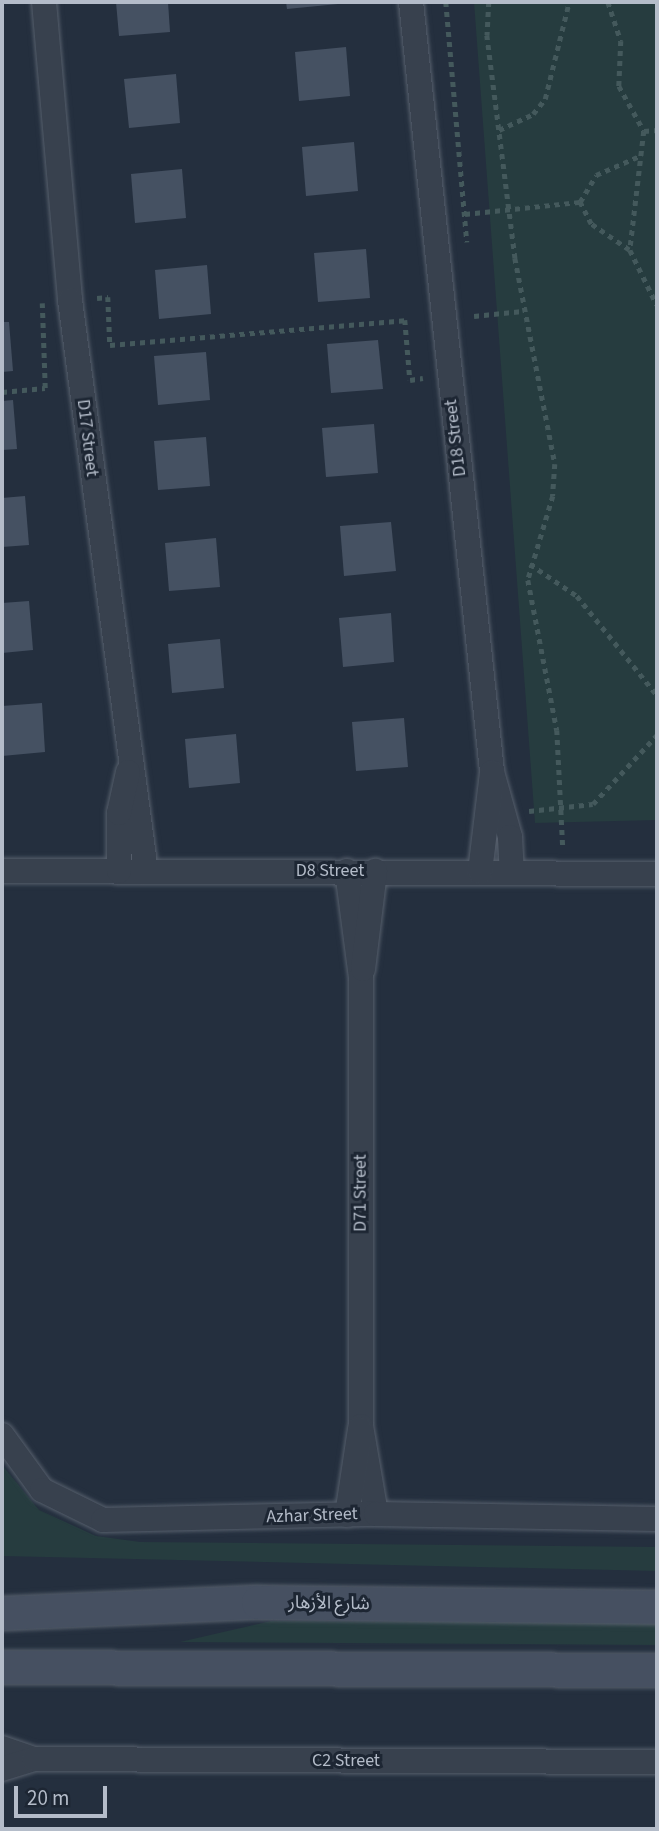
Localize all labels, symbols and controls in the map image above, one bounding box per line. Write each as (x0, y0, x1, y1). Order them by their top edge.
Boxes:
street label: D17 Street (72, 398, 102, 478)
street label: D18 Street (441, 398, 471, 478)
street label: D8 Street (296, 860, 364, 882)
street label: D71 Street (350, 1154, 372, 1232)
street label: Azhar Street (266, 1504, 358, 1528)
street label: شارع الأزهار (288, 1592, 370, 1616)
street label: C2 Street (312, 1750, 380, 1772)
scale bar (18, 1772, 110, 1816)
text: 20 m (27, 1783, 69, 1813)

